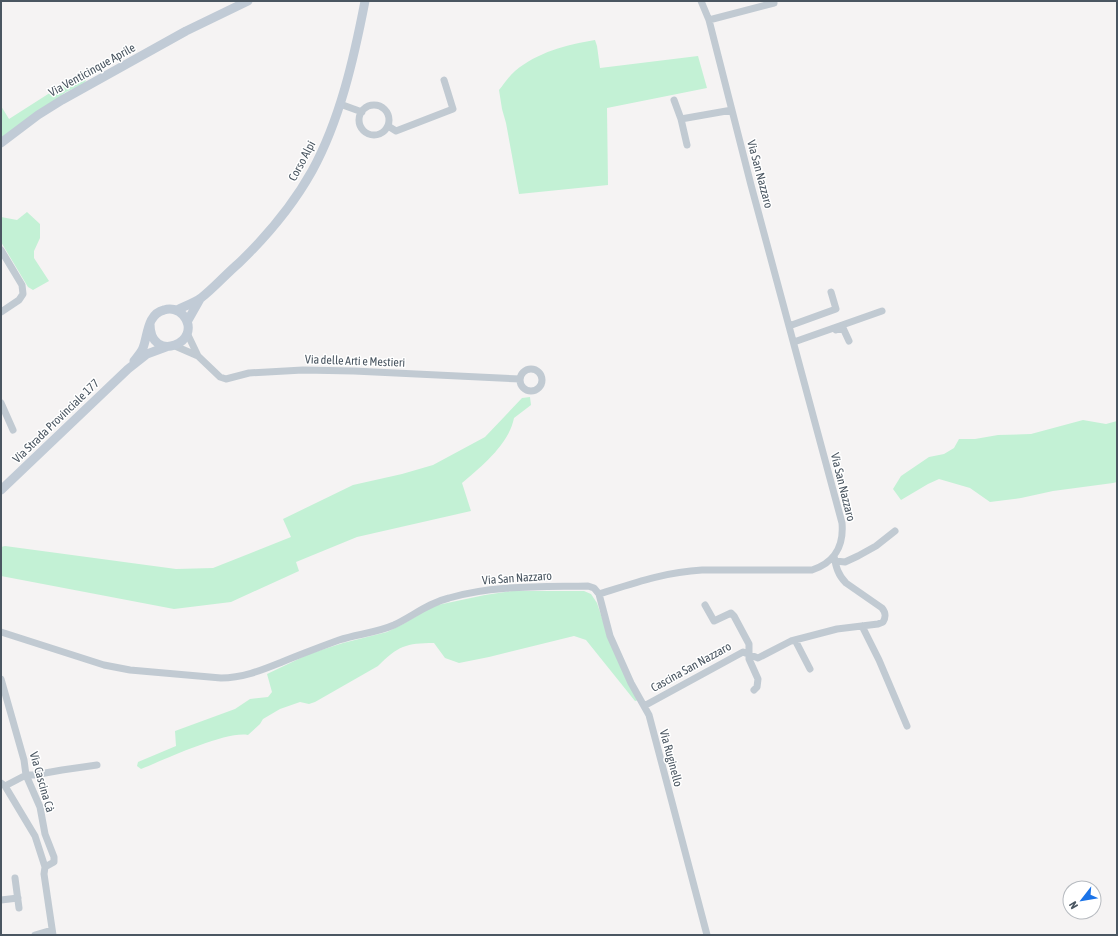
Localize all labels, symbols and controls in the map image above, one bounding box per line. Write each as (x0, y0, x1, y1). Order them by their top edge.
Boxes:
street label: Via Venticinque Aprile (46, 40, 138, 100)
street label: Corso Alpi (286, 138, 318, 184)
street label: Via San Nazzaro (744, 138, 776, 210)
street label: Via delle Arti e Mestieri (305, 352, 405, 370)
street label: Via Strada Provinciale 177 (10, 376, 102, 466)
street label: Via San Nazzaro (828, 451, 858, 523)
street label: Via San Nazzaro (482, 569, 553, 587)
street label: Cascina San Nazzaro (648, 639, 734, 695)
street label: Via Ruginello (657, 728, 685, 789)
street label: Via Cascina Cà (27, 750, 57, 814)
north arrow (1062, 880, 1102, 920)
text: N (1067, 899, 1080, 911)

